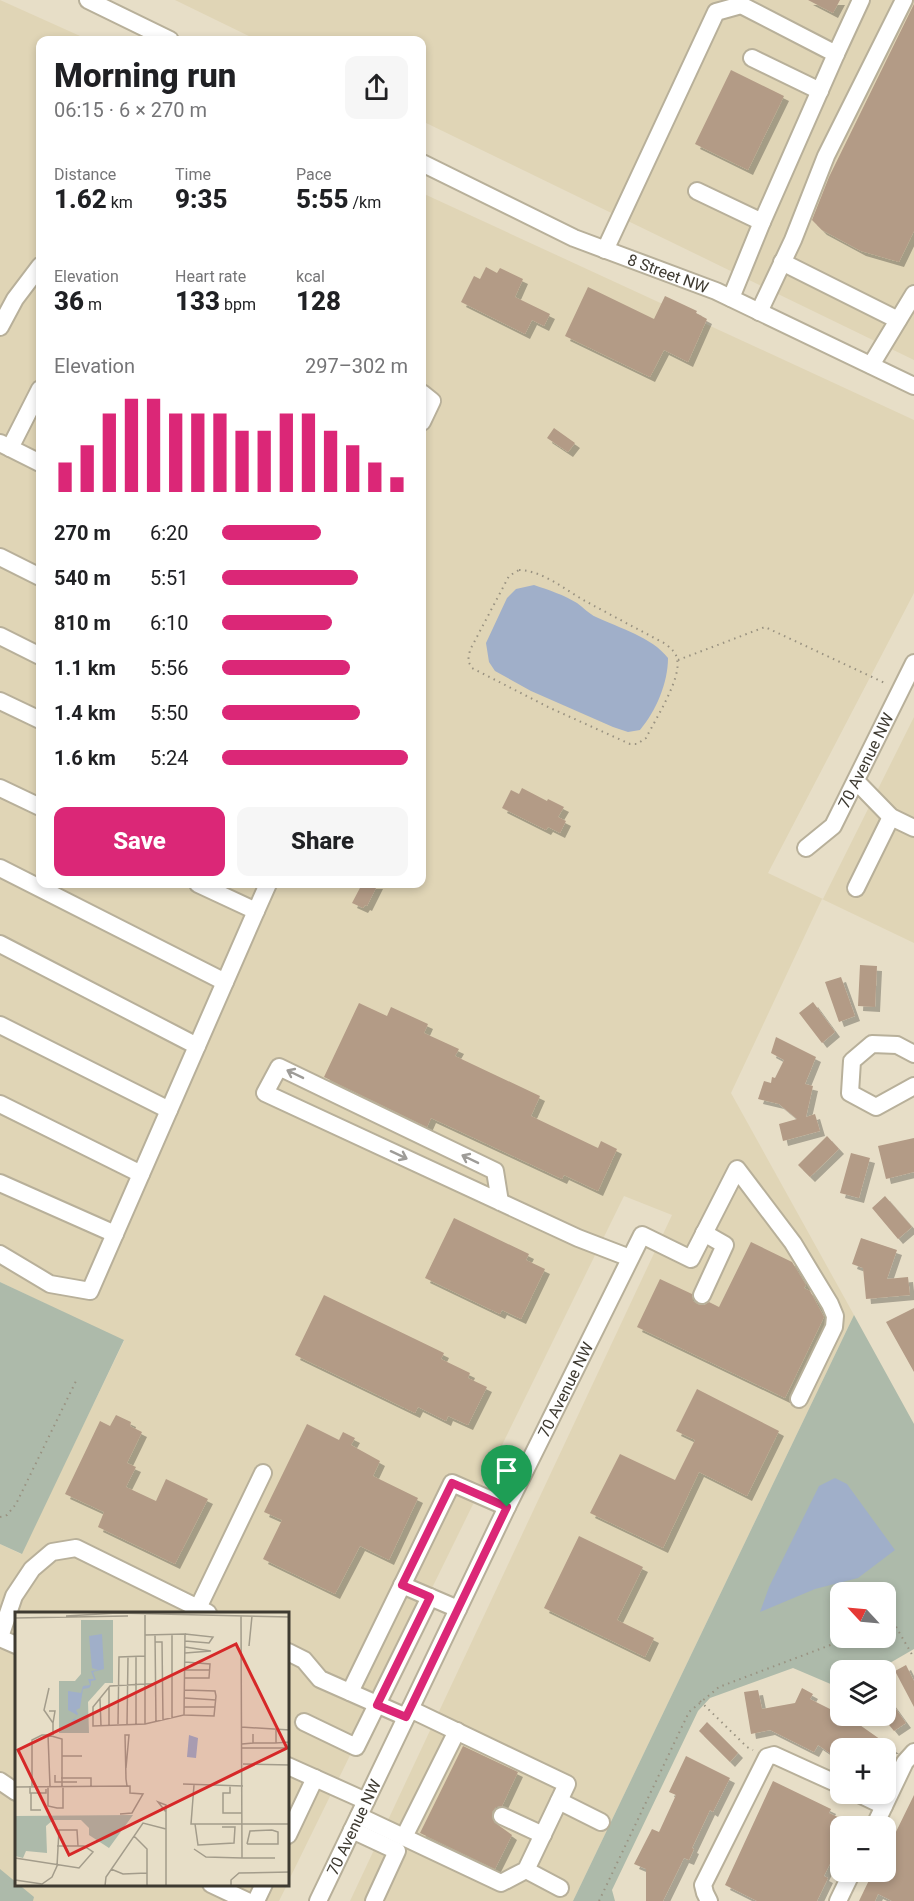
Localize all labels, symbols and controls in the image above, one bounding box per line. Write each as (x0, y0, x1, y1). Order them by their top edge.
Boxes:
text: Morning run (54, 56, 236, 95)
button: share (345, 56, 408, 119)
text: 06:15 · 6 × 270 m (54, 98, 207, 122)
text: Distance (54, 165, 116, 184)
text: Time (175, 165, 211, 184)
text: Pace (296, 165, 332, 184)
text: 1.62 (54, 184, 107, 214)
text: 9:35 (175, 184, 228, 214)
text: 5:55 (296, 184, 349, 214)
text: km (107, 193, 133, 212)
text: /km (349, 193, 381, 212)
street label: 8 Street NW (625, 249, 711, 297)
text: Elevation (54, 267, 119, 286)
text: Heart rate (175, 267, 246, 286)
text: kcal (296, 267, 325, 286)
text: 36 (54, 286, 84, 316)
text: 133 (175, 286, 220, 316)
text: 128 (296, 286, 341, 316)
text: m (84, 295, 102, 314)
text: bpm (220, 295, 256, 314)
text: Elevation (54, 354, 135, 378)
text: 297–302 m (305, 354, 408, 378)
text: 270 m (54, 521, 111, 545)
text: 6:20 (150, 521, 189, 545)
text: 540 m (54, 566, 111, 590)
text: 5:51 (150, 566, 189, 590)
text: 810 m (54, 611, 111, 635)
text: 6:10 (150, 611, 189, 635)
text: 1.1 km (54, 656, 116, 680)
text: 5:56 (150, 656, 189, 680)
text: 1.4 km (54, 701, 116, 725)
text: 5:50 (150, 701, 189, 725)
street label: 70 Avenue NW (834, 710, 897, 811)
text: 1.6 km (54, 746, 116, 770)
text: 5:24 (150, 746, 189, 770)
button: Save (54, 807, 225, 876)
button: Share (237, 807, 408, 876)
one-way arrow (286, 1068, 304, 1080)
one-way arrow (390, 1150, 408, 1162)
one-way arrow (462, 1153, 480, 1165)
street label: 70 Avenue NW (534, 1339, 597, 1440)
pin (481, 1445, 532, 1507)
icon: arrive (490, 1454, 523, 1487)
north arrow (830, 1582, 896, 1648)
map controls (830, 1582, 896, 1882)
inset map (15, 1612, 290, 1886)
button: layers (830, 1660, 896, 1726)
button: + (830, 1738, 896, 1804)
street label: 70 Avenue NW (322, 1776, 385, 1878)
button: − (830, 1816, 896, 1882)

